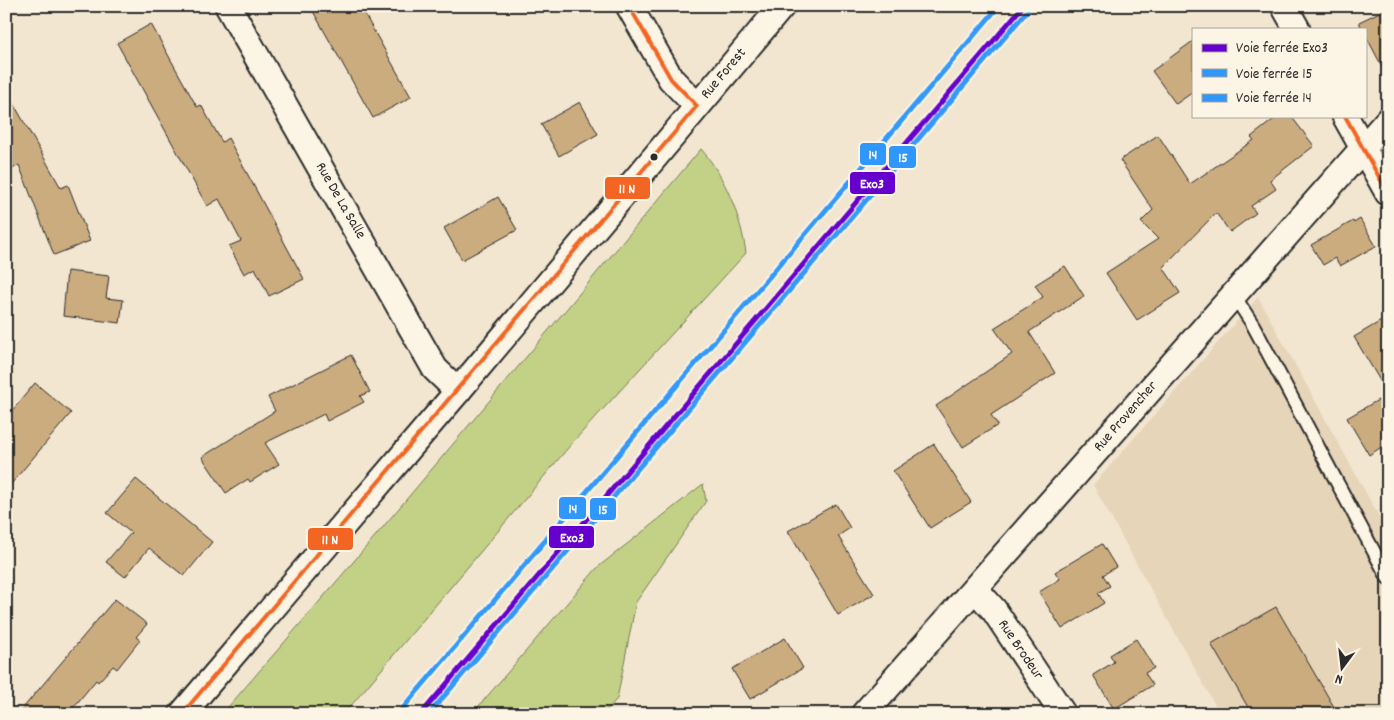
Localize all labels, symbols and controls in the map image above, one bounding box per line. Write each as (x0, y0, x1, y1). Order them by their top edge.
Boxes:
legend (1192, 28, 1366, 118)
text: Voie ferrée Exo3 (1236, 38, 1328, 60)
street label: Rue Forest (696, 43, 752, 105)
text: Voie ferrée 15 (1236, 64, 1312, 86)
text: Voie ferrée 14 (1236, 88, 1312, 110)
line badge: 14 (859, 142, 887, 166)
line badge: 15 (888, 145, 917, 169)
text: 14 (869, 146, 878, 166)
text: 15 (898, 149, 908, 169)
unlabelled marker (649, 152, 659, 162)
street label: Rue De La Salle (309, 158, 371, 244)
line badge: Exo3 (849, 171, 896, 195)
text: Exo3 (860, 175, 884, 195)
line badge: 11 N (604, 176, 651, 200)
text: 11 N (619, 180, 635, 200)
street label: Rue Provencher (1089, 376, 1163, 457)
line badge: 14 (558, 496, 587, 520)
line badge: 15 (589, 497, 617, 521)
text: 14 (569, 500, 578, 520)
text: 15 (598, 501, 608, 521)
line badge: Exo3 (548, 525, 595, 549)
line badge: 11 N (307, 527, 354, 551)
text: Exo3 (560, 529, 584, 549)
text: 11 N (322, 531, 338, 551)
street label: Rue Brodeur (992, 615, 1049, 685)
north arrow (1316, 642, 1366, 692)
text: N (1333, 668, 1345, 689)

